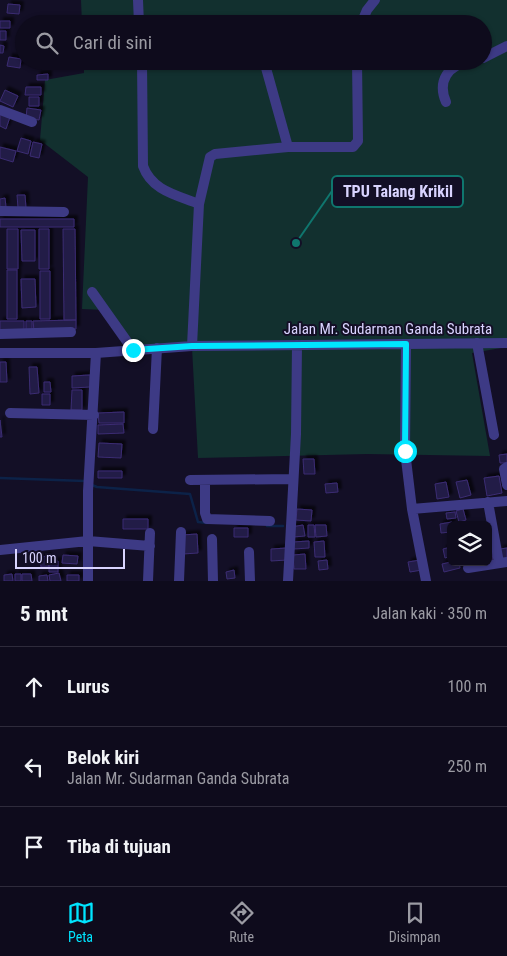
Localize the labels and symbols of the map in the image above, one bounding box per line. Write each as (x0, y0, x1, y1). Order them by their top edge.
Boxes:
callout: TPU Talang Krikil (332, 176, 463, 207)
text: TPU Talang Krikil (343, 182, 453, 201)
street label: Jalan Mr. Sudarman Ganda Subrata (284, 320, 492, 338)
route end (122, 339, 145, 362)
route start (394, 440, 417, 463)
scale bar (15, 546, 125, 569)

